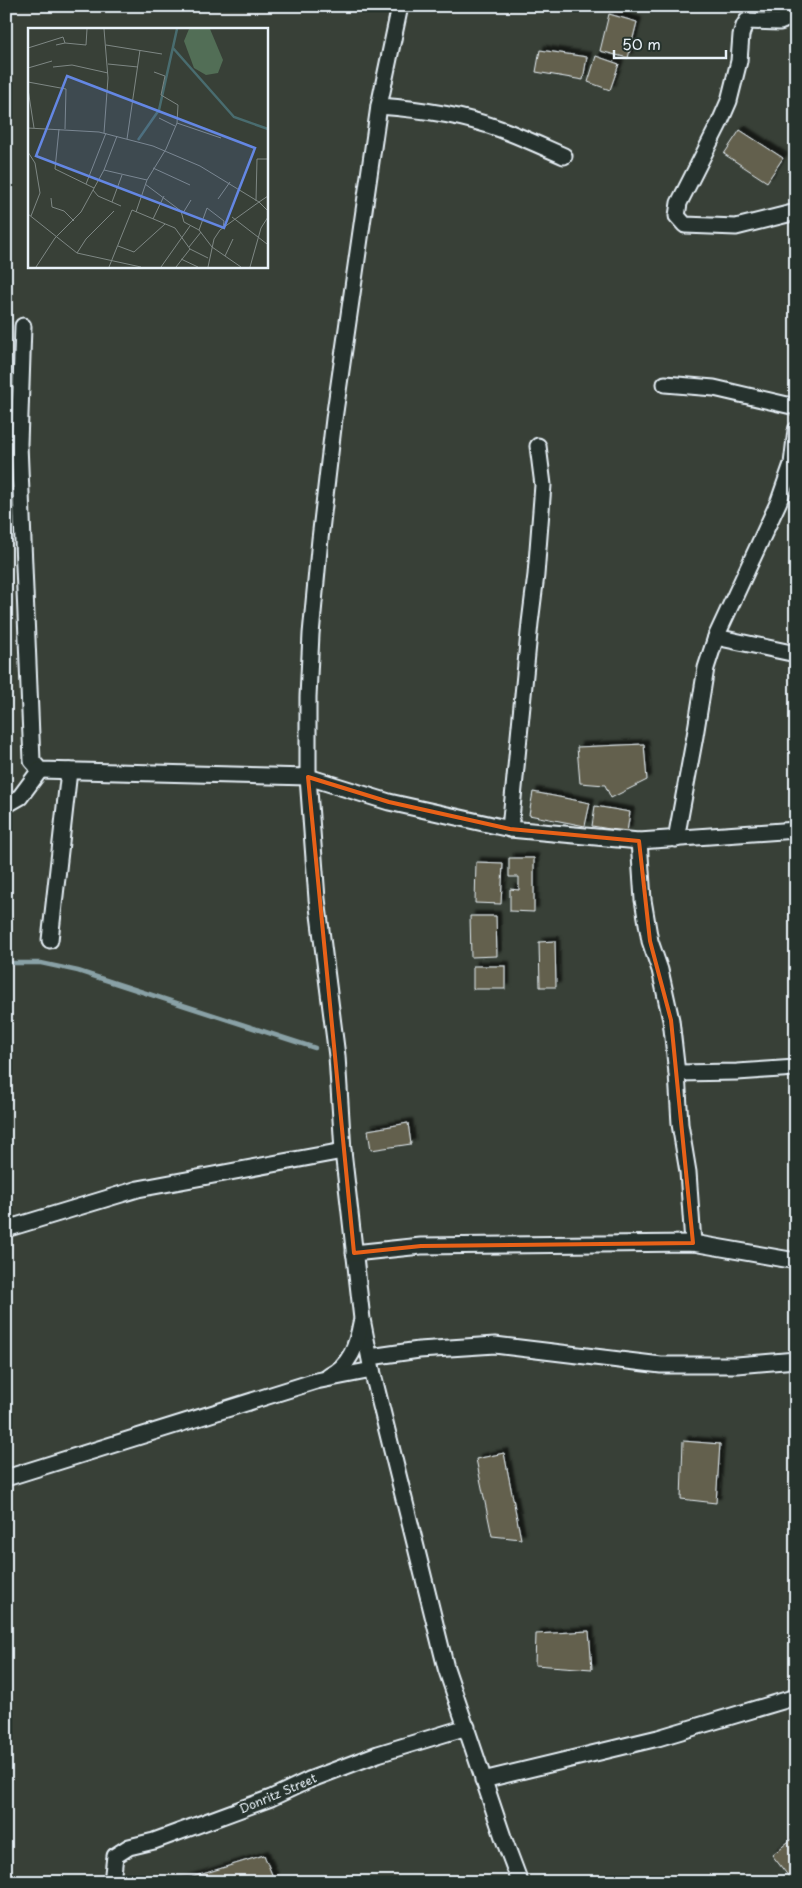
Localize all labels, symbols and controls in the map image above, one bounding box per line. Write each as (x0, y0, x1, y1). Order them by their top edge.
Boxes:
inset map (28, 28, 268, 268)
scale bar (614, 28, 727, 60)
text: 50 m (622, 32, 661, 55)
street label: Donritz Street (236, 1769, 319, 1818)

